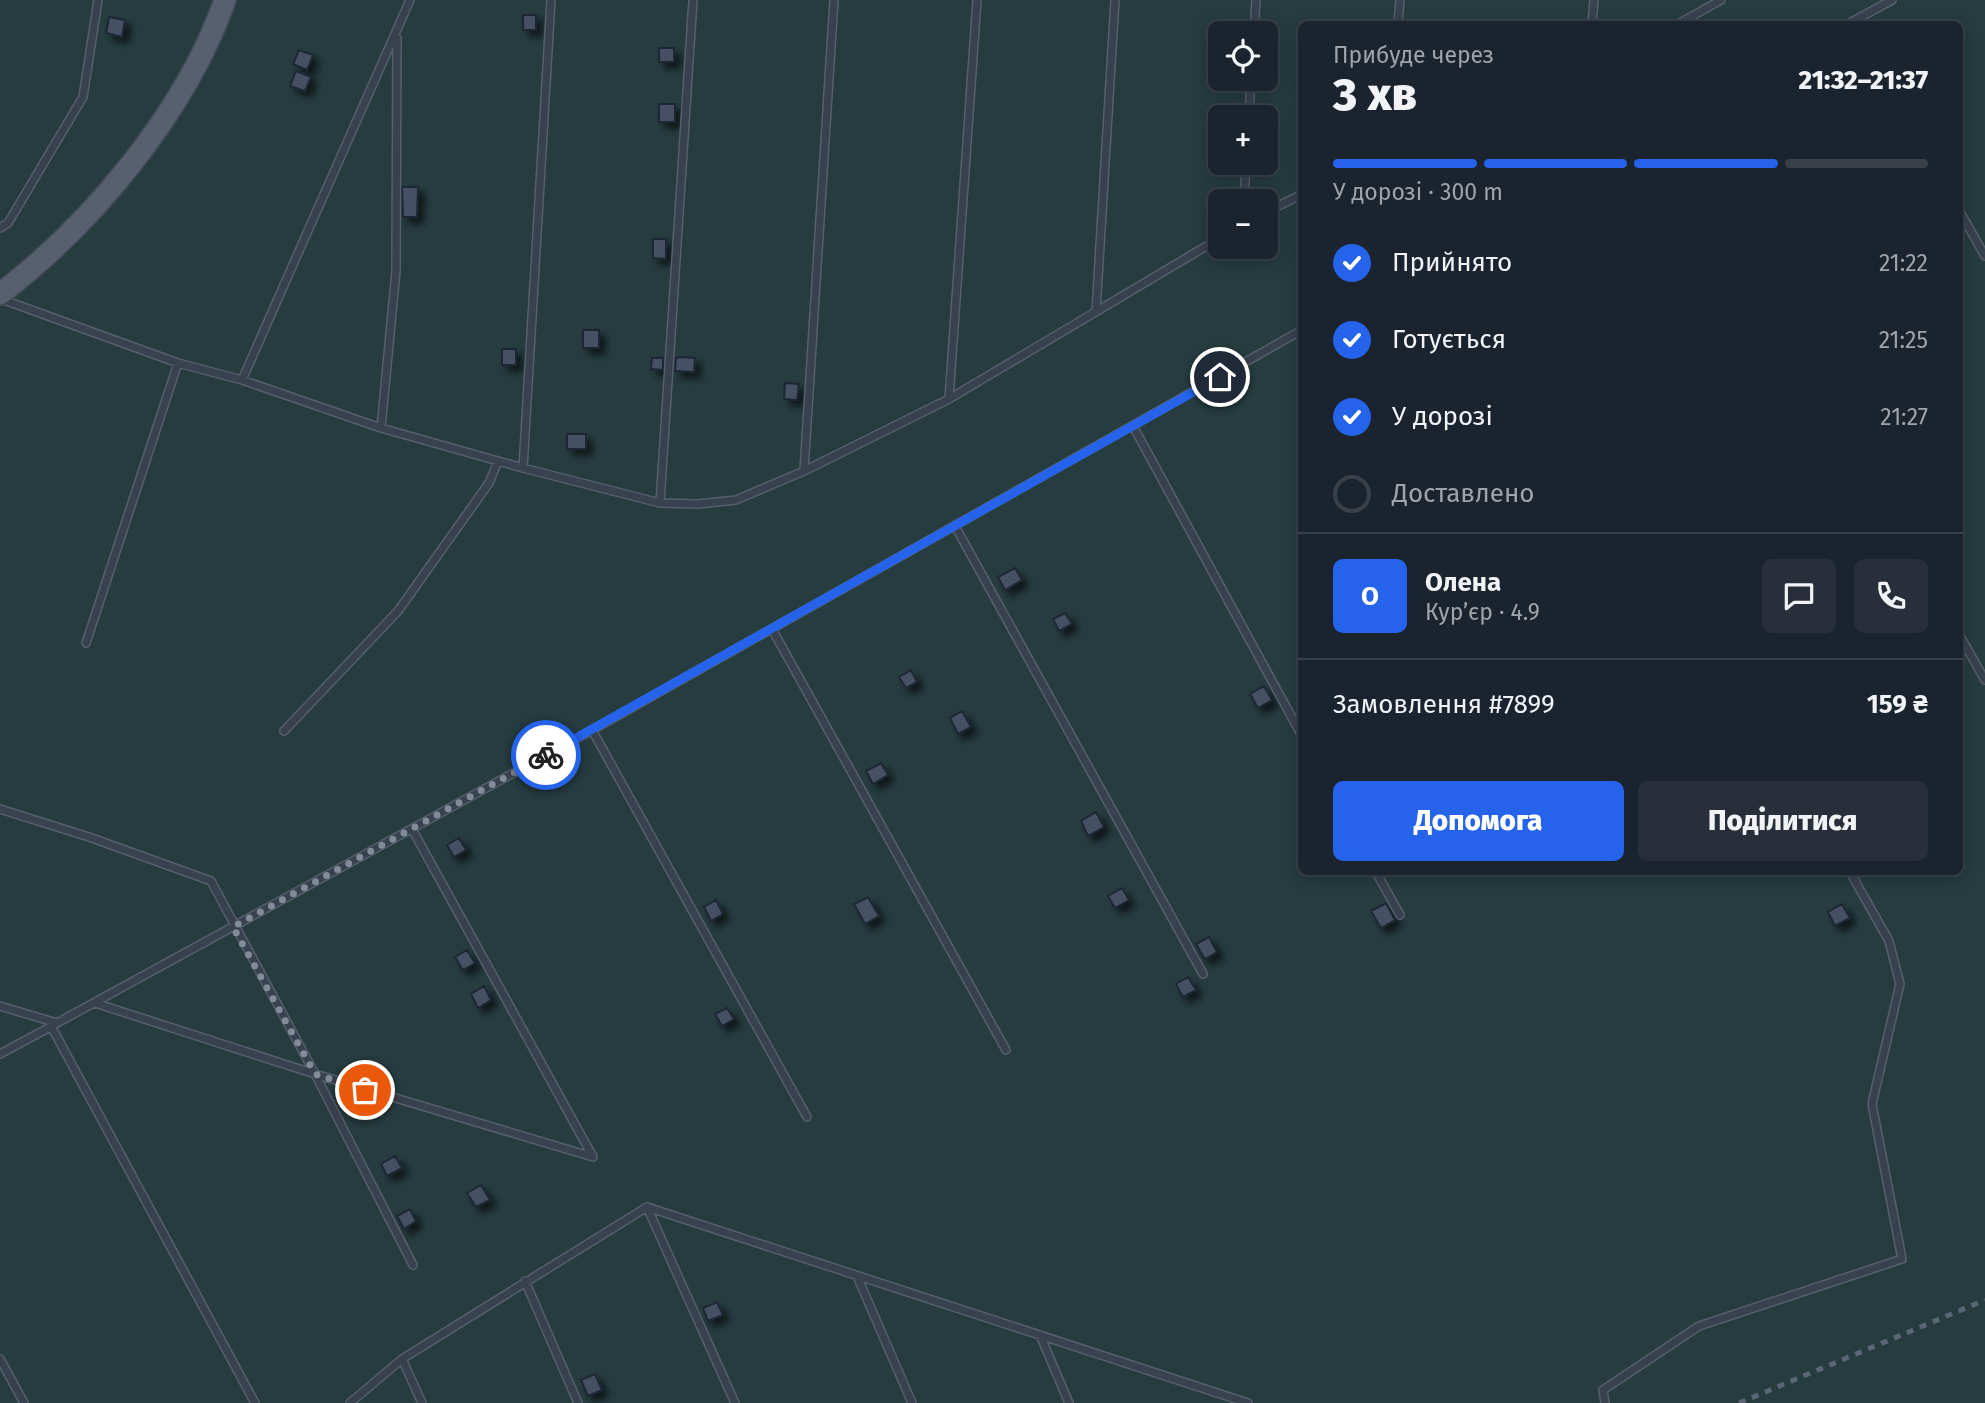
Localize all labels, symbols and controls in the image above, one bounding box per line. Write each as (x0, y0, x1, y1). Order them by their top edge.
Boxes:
map controls (1208, 21, 1278, 259)
button: locate (1208, 21, 1278, 91)
text: Прибуде через (1333, 41, 1494, 69)
text: 21:32–21:37 (1799, 65, 1928, 96)
text: 3 хв (1333, 67, 1417, 122)
button: + (1208, 105, 1278, 175)
text: У дорозі · 300 m (1333, 178, 1503, 206)
button: − (1208, 189, 1278, 259)
icon: check (1333, 244, 1371, 282)
text: Прийнято (1392, 247, 1512, 278)
text: 21:22 (1879, 249, 1928, 277)
icon: check (1333, 321, 1371, 359)
text: Готується (1392, 324, 1506, 355)
text: 21:25 (1879, 326, 1928, 354)
pin (1190, 347, 1250, 407)
icon: home (1201, 358, 1239, 396)
icon: check (1333, 398, 1371, 436)
text: У дорозі (1392, 401, 1493, 432)
text: 21:27 (1880, 403, 1928, 431)
text: Доставлено (1392, 478, 1534, 509)
button: chat (1762, 559, 1836, 633)
button: phone (1854, 559, 1928, 633)
text: Олена (1425, 567, 1501, 598)
text: О (1361, 581, 1379, 612)
text: Кур’єр · 4.9 (1425, 598, 1540, 626)
text: Замовлення #7899 (1333, 689, 1555, 720)
text: 159 ₴ (1867, 689, 1928, 720)
courier (511, 720, 581, 790)
icon: bike (527, 736, 565, 774)
button: Допомога (1333, 781, 1624, 861)
button: Поділитися (1638, 781, 1928, 861)
pin (335, 1060, 395, 1120)
icon: bag (346, 1071, 384, 1109)

